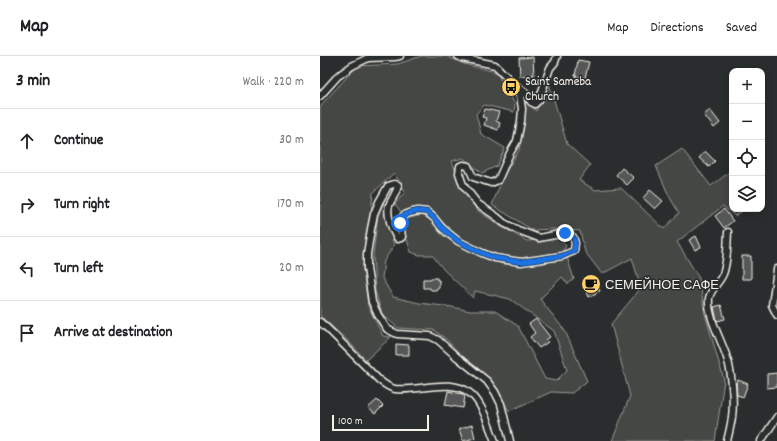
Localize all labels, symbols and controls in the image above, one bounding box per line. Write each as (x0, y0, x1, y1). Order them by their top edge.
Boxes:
text: Map (20, 14, 49, 41)
text: Map (607, 18, 629, 38)
text: Directions (651, 18, 704, 38)
text: Saved (726, 18, 757, 38)
map controls (729, 68, 765, 212)
button: + (729, 68, 765, 104)
text: 3 min (16, 70, 50, 94)
text: Walk · 220 m (243, 73, 304, 92)
place label: Saint Sameba Church (525, 73, 592, 107)
bus stop icon: Saint Sameba Church (500, 76, 522, 98)
button: − (729, 104, 765, 140)
icon: ahead (16, 130, 38, 152)
text: Continue (54, 130, 103, 152)
text: 30 m (279, 131, 304, 150)
button: locate (729, 140, 765, 176)
button: layers (729, 176, 765, 212)
icon: right (16, 194, 38, 216)
text: Turn right (54, 194, 110, 216)
text: 170 m (277, 195, 304, 214)
route start (391, 214, 409, 232)
route end (556, 224, 574, 242)
icon: left (16, 258, 38, 280)
text: Turn left (54, 258, 103, 280)
text: 20 m (279, 259, 304, 278)
cafe icon: СЕМЕЙНОЕ САФЕ (580, 273, 602, 295)
place label: СЕМЕЙНОЕ САФЕ (605, 277, 719, 296)
icon: arrive (16, 322, 38, 344)
text: Arrive at destination (54, 322, 172, 344)
scale bar (332, 413, 429, 432)
text: 100 m (338, 414, 362, 430)

